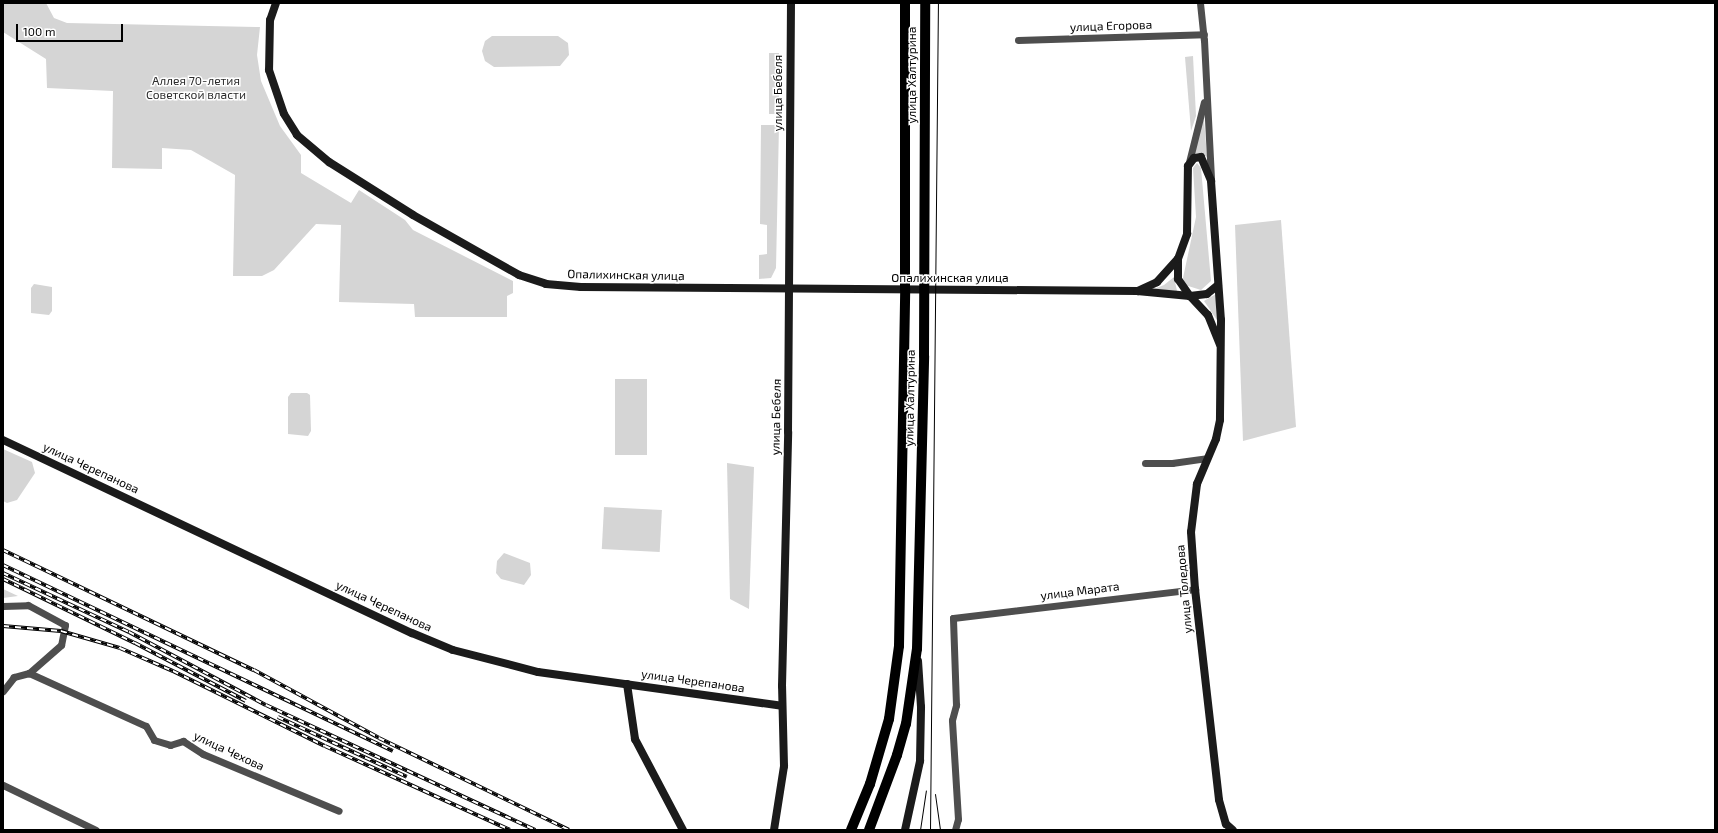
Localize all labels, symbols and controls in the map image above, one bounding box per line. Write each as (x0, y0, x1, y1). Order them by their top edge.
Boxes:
scale bar (18, 16, 125, 42)
street label: улица Егорова (1070, 17, 1152, 35)
text: 100 m (23, 24, 55, 38)
street label: улица Халтурина (905, 27, 919, 123)
street label: улица Бебеля (771, 55, 785, 131)
park label: Аллея 70-летия Советской власти (146, 74, 246, 102)
street label: Опалихинская улица (567, 267, 685, 283)
street label: Опалихинская улица (891, 271, 1009, 285)
street label: улица Халтурина (902, 349, 918, 447)
street label: улица Бебеля (768, 379, 784, 455)
street label: улица Черепанова (41, 439, 141, 497)
street label: улица Толедова (1173, 544, 1195, 634)
street label: улица Черепанова (334, 577, 434, 635)
street label: улица Марата (1040, 579, 1120, 603)
street label: улица Черепанова (640, 667, 746, 695)
street label: улица Чехова (191, 728, 267, 774)

